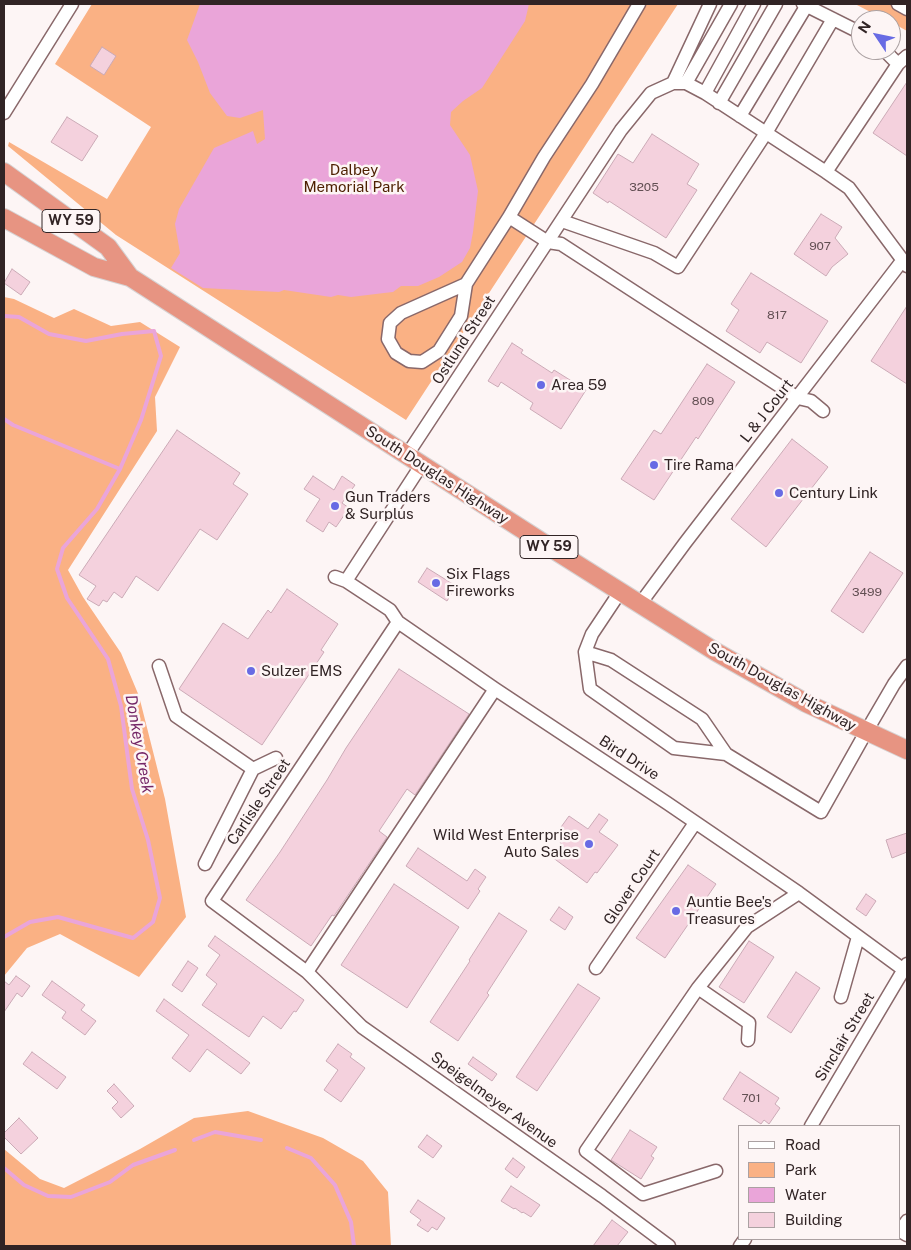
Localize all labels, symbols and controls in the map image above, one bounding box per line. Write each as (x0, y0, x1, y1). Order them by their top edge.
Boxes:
north arrow (851, 10, 901, 60)
text: N (855, 18, 874, 36)
park label: Dalbey Memorial Park (303, 161, 405, 196)
house number: 3205 (629, 180, 659, 194)
road number: WY 59 (42, 210, 100, 232)
house number: 907 (809, 239, 831, 253)
street label: Ostlund Street (429, 292, 499, 388)
house number: 817 (767, 308, 787, 322)
place label: Area 59 (551, 376, 607, 394)
street label: L & J Court (737, 376, 797, 446)
marker: Area 59 (535, 379, 547, 391)
house number: 809 (692, 394, 714, 408)
street label: South Douglas Highway (362, 422, 512, 528)
place label: Tire Rama (664, 456, 734, 474)
marker: Tire Rama (648, 459, 660, 471)
place label: Century Link (789, 484, 878, 502)
marker: Century Link (773, 487, 785, 499)
place label: Gun Traders & Surplus (345, 488, 430, 523)
marker: Gun Traders & Surplus (329, 500, 341, 512)
road number: WY 59 (520, 536, 578, 558)
place label: Six Flags Fireworks (446, 565, 515, 600)
marker: Six Flags Fireworks (430, 577, 442, 589)
house number: 3499 (852, 585, 882, 599)
street label: South Douglas Highway (705, 639, 859, 735)
place label: Sulzer EMS (261, 662, 342, 680)
marker: Sulzer EMS (245, 665, 257, 677)
water label: Donkey Creek (121, 693, 157, 795)
street label: Bird Drive (596, 732, 662, 784)
street label: Carlisle Street (224, 755, 294, 849)
place label: Wild West Enterprise Auto Sales (433, 826, 579, 861)
marker: Wild West Enterprise Auto Sales (583, 838, 595, 850)
street label: Glover Court (600, 846, 664, 928)
place label: Auntie Bee's Treasures (686, 893, 772, 928)
marker: Auntie Bee's Treasures (670, 905, 682, 917)
street label: Sinclair Street (811, 989, 879, 1085)
street label: Speigelmeyer Avenue (427, 1048, 561, 1152)
house number: 701 (741, 1091, 761, 1105)
legend (738, 1125, 901, 1240)
text: Road (785, 1136, 821, 1153)
text: Park (785, 1161, 817, 1178)
text: Water (785, 1186, 827, 1203)
text: Building (785, 1211, 843, 1228)

